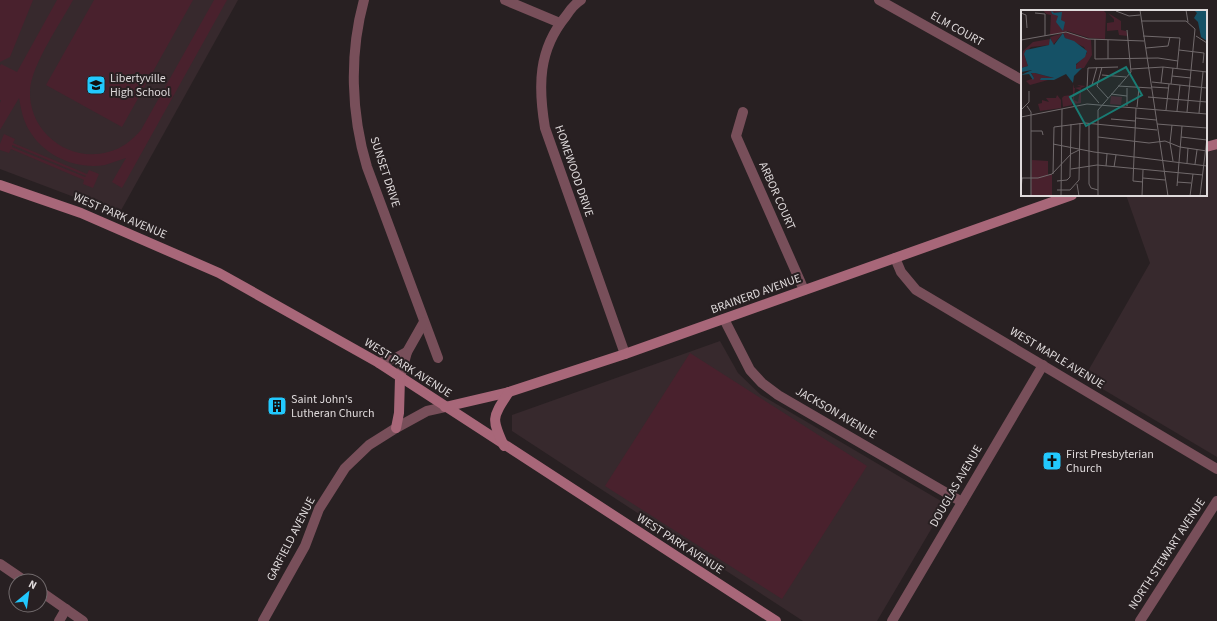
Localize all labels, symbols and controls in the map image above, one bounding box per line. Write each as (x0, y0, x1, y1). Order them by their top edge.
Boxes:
street label: ELM COURT (927, 7, 987, 51)
inset map (1021, 10, 1207, 196)
place label: Libertyville High School (110, 70, 170, 101)
school or university icon: Libertyville High School (85, 74, 107, 96)
street label: HOMEWOOD DRIVE (550, 123, 598, 219)
street label: SUNSET DRIVE (366, 134, 404, 210)
street label: ARBOR COURT (754, 159, 800, 233)
street label: WEST PARK AVENUE (70, 189, 170, 243)
street label: BRAINERD AVENUE (709, 270, 803, 318)
street label: WEST MAPLE AVENUE (1006, 323, 1108, 393)
street label: WEST PARK AVENUE (361, 334, 455, 402)
street label: JACKSON AVENUE (792, 383, 880, 443)
place label: Saint John's Lutheran Church (291, 391, 375, 422)
building icon: Saint John's Lutheran Church (266, 395, 288, 417)
street label: DOUGLAS AVENUE (926, 442, 986, 530)
place label: First Presbyterian Church (1066, 446, 1154, 477)
church icon: First Presbyterian Church (1041, 450, 1063, 472)
street label: GARFIELD AVENUE (262, 494, 320, 584)
street label: NORTH STEWART AVENUE (1124, 495, 1210, 613)
street label: WEST PARK AVENUE (633, 510, 727, 578)
north arrow (8, 573, 48, 613)
text: N (26, 576, 39, 593)

